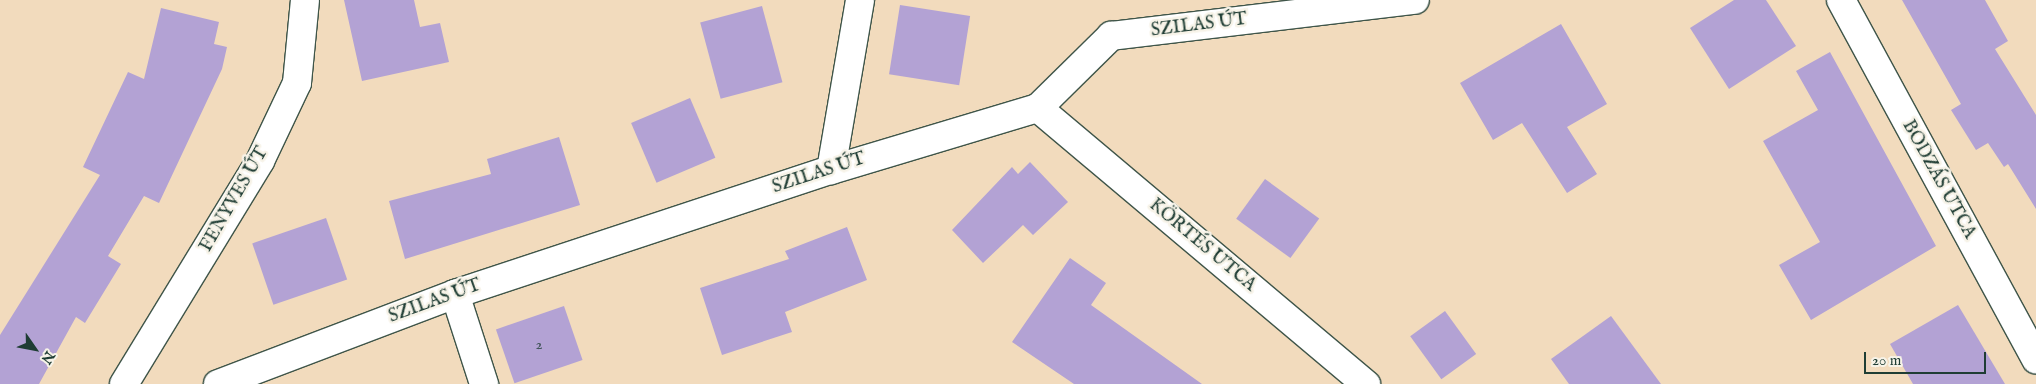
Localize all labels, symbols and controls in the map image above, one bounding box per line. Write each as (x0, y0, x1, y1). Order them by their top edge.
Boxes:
street label: SZILAS ÚT (1150, 9, 1248, 43)
street label: BODZÁS UTCA (1896, 117, 1980, 243)
street label: FENYVES ÚT (196, 144, 274, 256)
street label: SZILAS ÚT (770, 149, 868, 199)
street label: KÖRTÉS UTCA (1144, 195, 1260, 297)
street label: SZILAS ÚT (386, 275, 484, 329)
north arrow (10, 324, 60, 374)
house number: 2 (535, 336, 543, 354)
scale bar (1866, 342, 1988, 374)
text: N (37, 347, 58, 367)
text: 20 m (1872, 351, 1901, 370)

